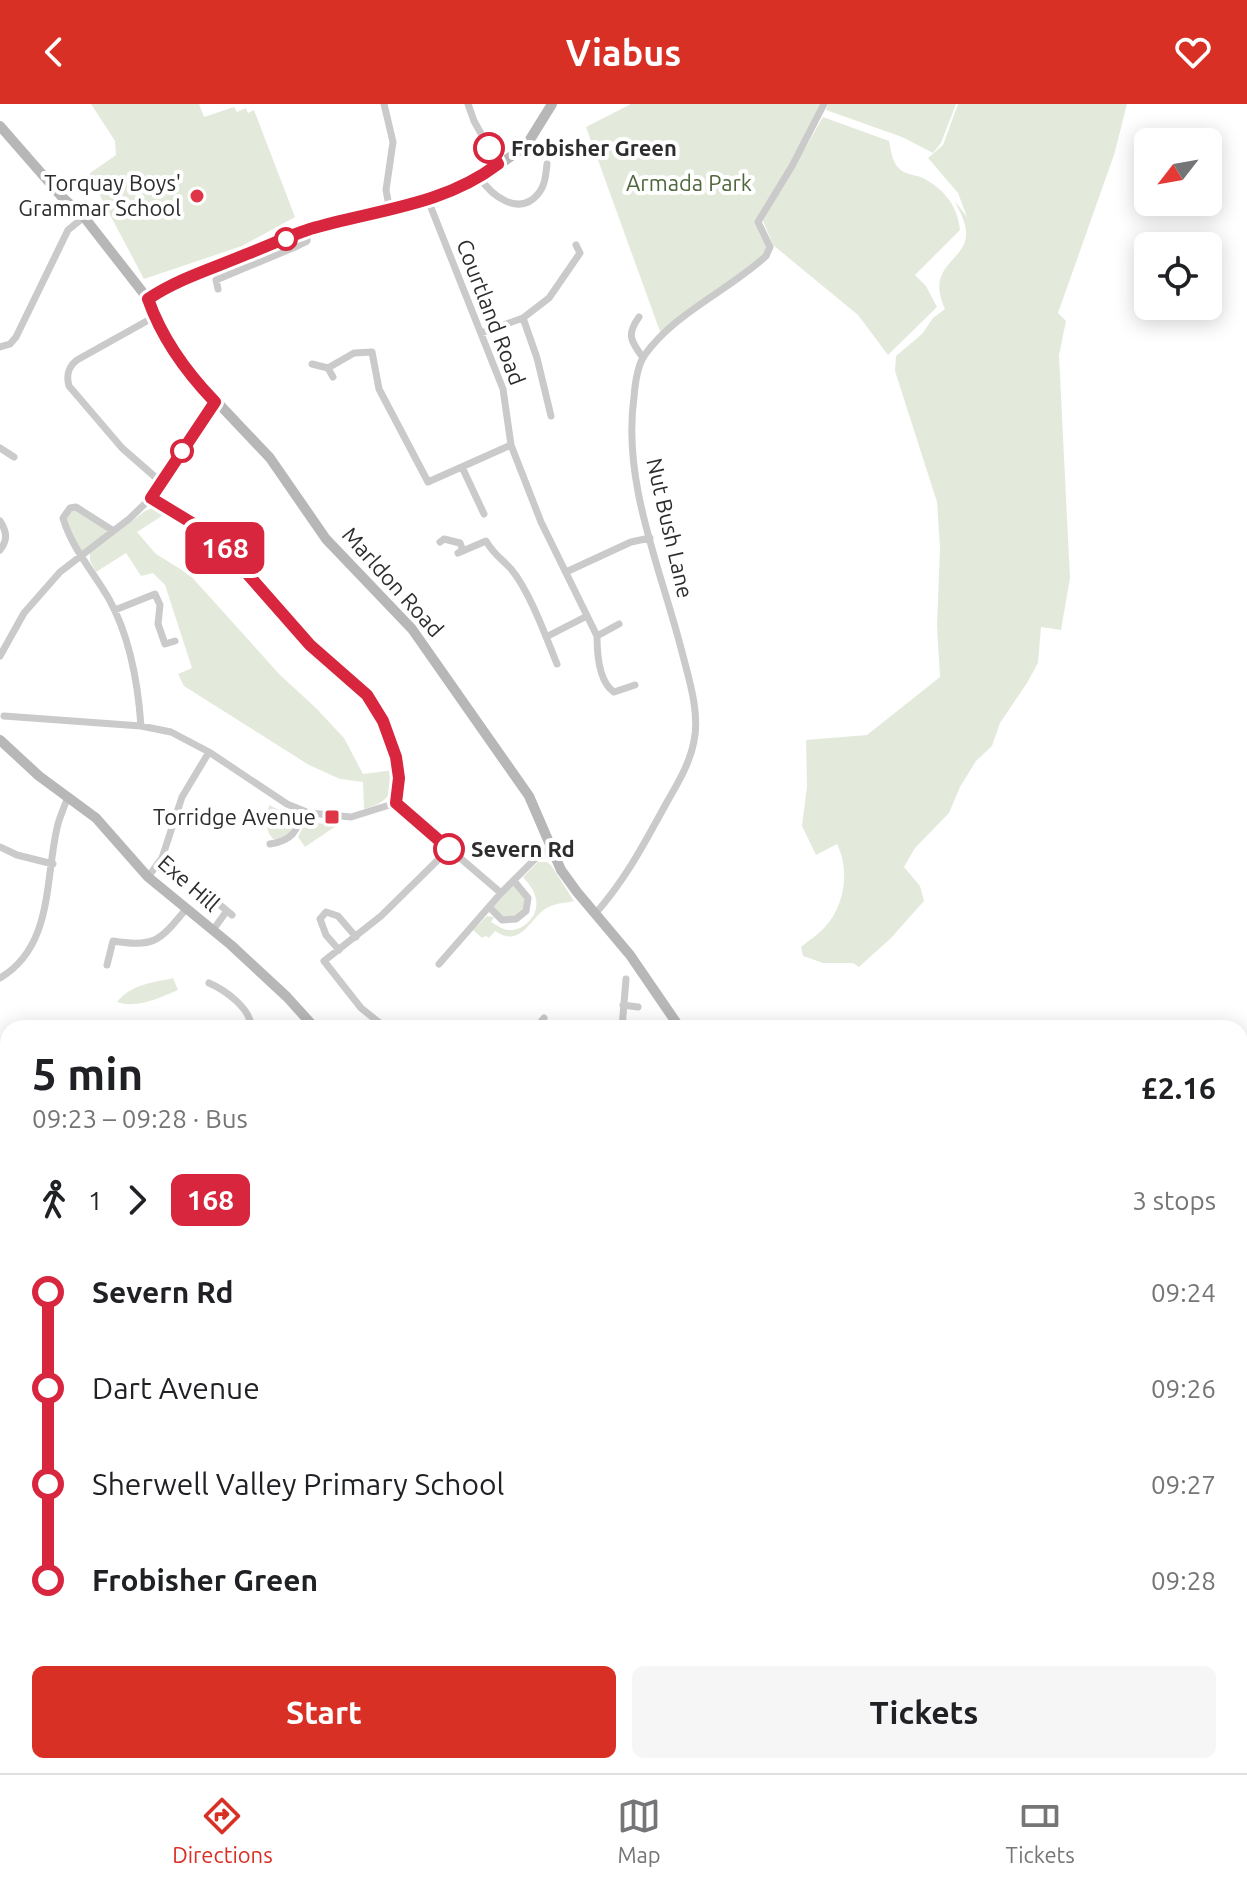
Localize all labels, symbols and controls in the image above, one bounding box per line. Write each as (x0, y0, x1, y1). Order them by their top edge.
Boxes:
icon: back (32, 30, 76, 74)
icon: heart (1171, 30, 1215, 74)
text: Viabus (566, 32, 681, 73)
north arrow (1134, 128, 1222, 216)
map controls (1134, 128, 1222, 320)
marker: Frobisher Green (474, 133, 504, 163)
place label: Frobisher Green (511, 135, 677, 160)
place label: Torquay Boys' Grammar School (18, 170, 181, 220)
park label: Armada Park (626, 170, 752, 195)
marker: Torquay Boys' Grammar School (188, 187, 206, 205)
unlabelled marker (275, 228, 297, 250)
button: locate (1134, 232, 1222, 320)
street label: Courtland Road (452, 235, 531, 388)
unlabelled marker (171, 440, 193, 462)
street label: Nut Bush Lane (642, 455, 699, 600)
line badge: 168 (179, 522, 271, 574)
street label: Marldon Road (338, 522, 449, 642)
text: 168 (201, 532, 249, 563)
place label: Torridge Avenue (153, 804, 316, 829)
marker: Torridge Avenue (323, 808, 341, 826)
marker: Severn Rd (434, 834, 464, 864)
place label: Severn Rd (471, 836, 575, 861)
street label: Exe Hill (154, 849, 225, 916)
text: 5 min (32, 1049, 143, 1098)
text: £2.16 (1141, 1071, 1216, 1105)
text: 09:23 – 09:28 · Bus (32, 1104, 248, 1133)
icon: walk (32, 1178, 76, 1222)
icon: forward (115, 1178, 159, 1222)
text: 168 (187, 1184, 234, 1215)
text: 1 (88, 1186, 103, 1215)
text: 3 stops (1132, 1186, 1216, 1215)
text: Severn Rd (92, 1275, 233, 1309)
text: 09:24 (1151, 1278, 1216, 1307)
text: Dart Avenue (92, 1371, 260, 1405)
text: 09:26 (1151, 1374, 1216, 1403)
text: Sherwell Valley Primary School (92, 1467, 504, 1501)
text: 09:27 (1151, 1470, 1216, 1499)
text: Frobisher Green (92, 1563, 318, 1597)
text: 09:28 (1151, 1566, 1216, 1595)
button: Start (32, 1666, 616, 1758)
button: Tickets (632, 1666, 1216, 1758)
tab: Directions (172, 1794, 273, 1867)
tab: Map (617, 1794, 661, 1867)
tab: Tickets (1005, 1794, 1075, 1867)

